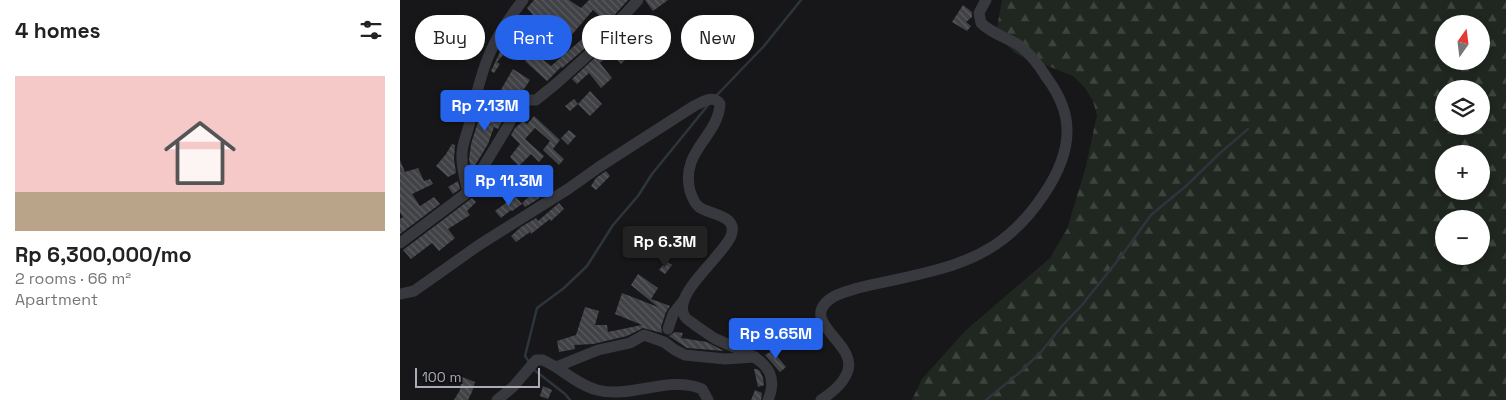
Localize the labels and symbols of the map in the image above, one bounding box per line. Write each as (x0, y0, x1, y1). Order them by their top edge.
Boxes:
north arrow (1435, 15, 1490, 70)
pin: Rp 7.13M (433, 90, 537, 132)
pin: Rp 11.3M (457, 164, 561, 207)
pin: Rp 6.3M (619, 226, 711, 268)
pin: Rp 9.65M (724, 318, 828, 360)
scale bar (415, 365, 540, 388)

